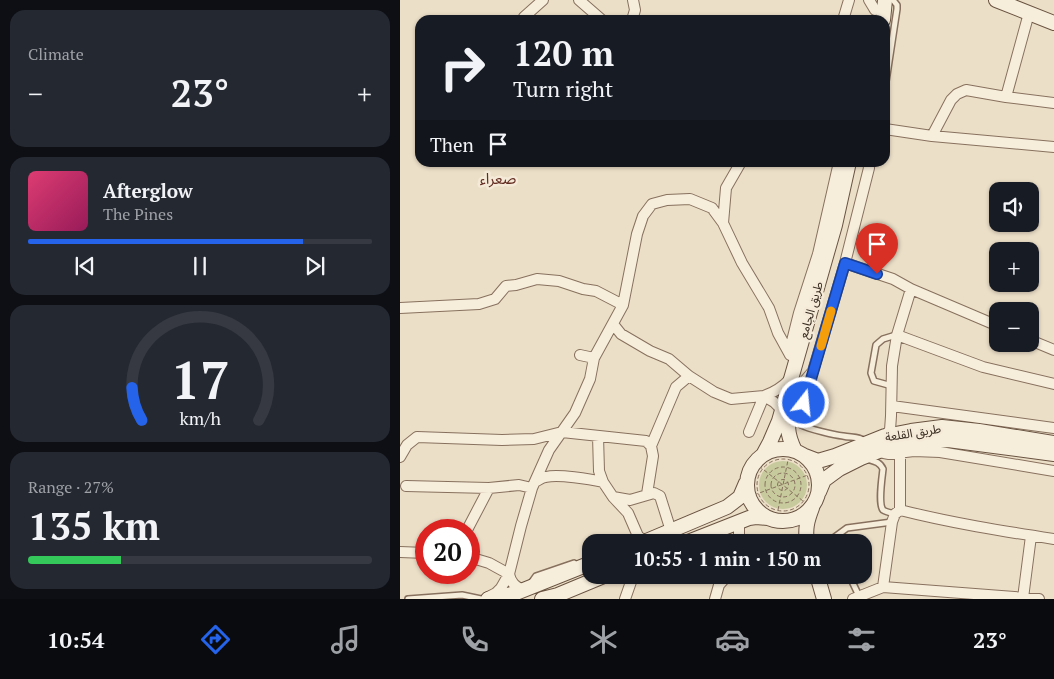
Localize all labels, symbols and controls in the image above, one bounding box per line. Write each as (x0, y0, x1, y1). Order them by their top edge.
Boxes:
text: 120 m (513, 30, 614, 76)
icon: right (430, 35, 495, 100)
text: Climate (28, 43, 84, 65)
text: 23° (171, 68, 229, 118)
text: Turn right (513, 74, 613, 103)
text: − (28, 75, 43, 112)
text: + (357, 75, 372, 112)
icon: arrive (484, 130, 512, 158)
text: Then (430, 132, 474, 157)
district label: صعراء (480, 168, 516, 188)
text: Afterglow (103, 178, 193, 203)
map controls (989, 182, 1039, 352)
button: sound (989, 182, 1039, 232)
text: The Pines (103, 203, 173, 225)
pin (856, 223, 898, 274)
icon: arrive (863, 230, 891, 258)
button: + (989, 242, 1039, 292)
icon: previous (71, 252, 99, 280)
icon: pause (186, 252, 214, 280)
icon: next (301, 252, 329, 280)
street label: طريق الجامع (795, 280, 828, 341)
button: − (989, 302, 1039, 352)
text: 17 (171, 345, 229, 414)
position arrow (777, 376, 829, 428)
text: km/h (179, 406, 221, 430)
street label: طريق القلعة (884, 421, 942, 445)
text: Range · 27% (28, 476, 114, 498)
text: 135 km (28, 501, 160, 551)
speed limit sign: 20 (415, 519, 480, 584)
text: 10:55 · 1 min · 150 m (633, 546, 821, 571)
icon: directions (198, 622, 233, 657)
icon: music (328, 622, 363, 657)
icon: phone (457, 622, 492, 657)
icon: climate (586, 622, 621, 657)
icon: car (715, 622, 750, 657)
icon: filters (844, 622, 879, 657)
text: 10:54 (47, 625, 104, 654)
text: 23° (973, 625, 1007, 654)

